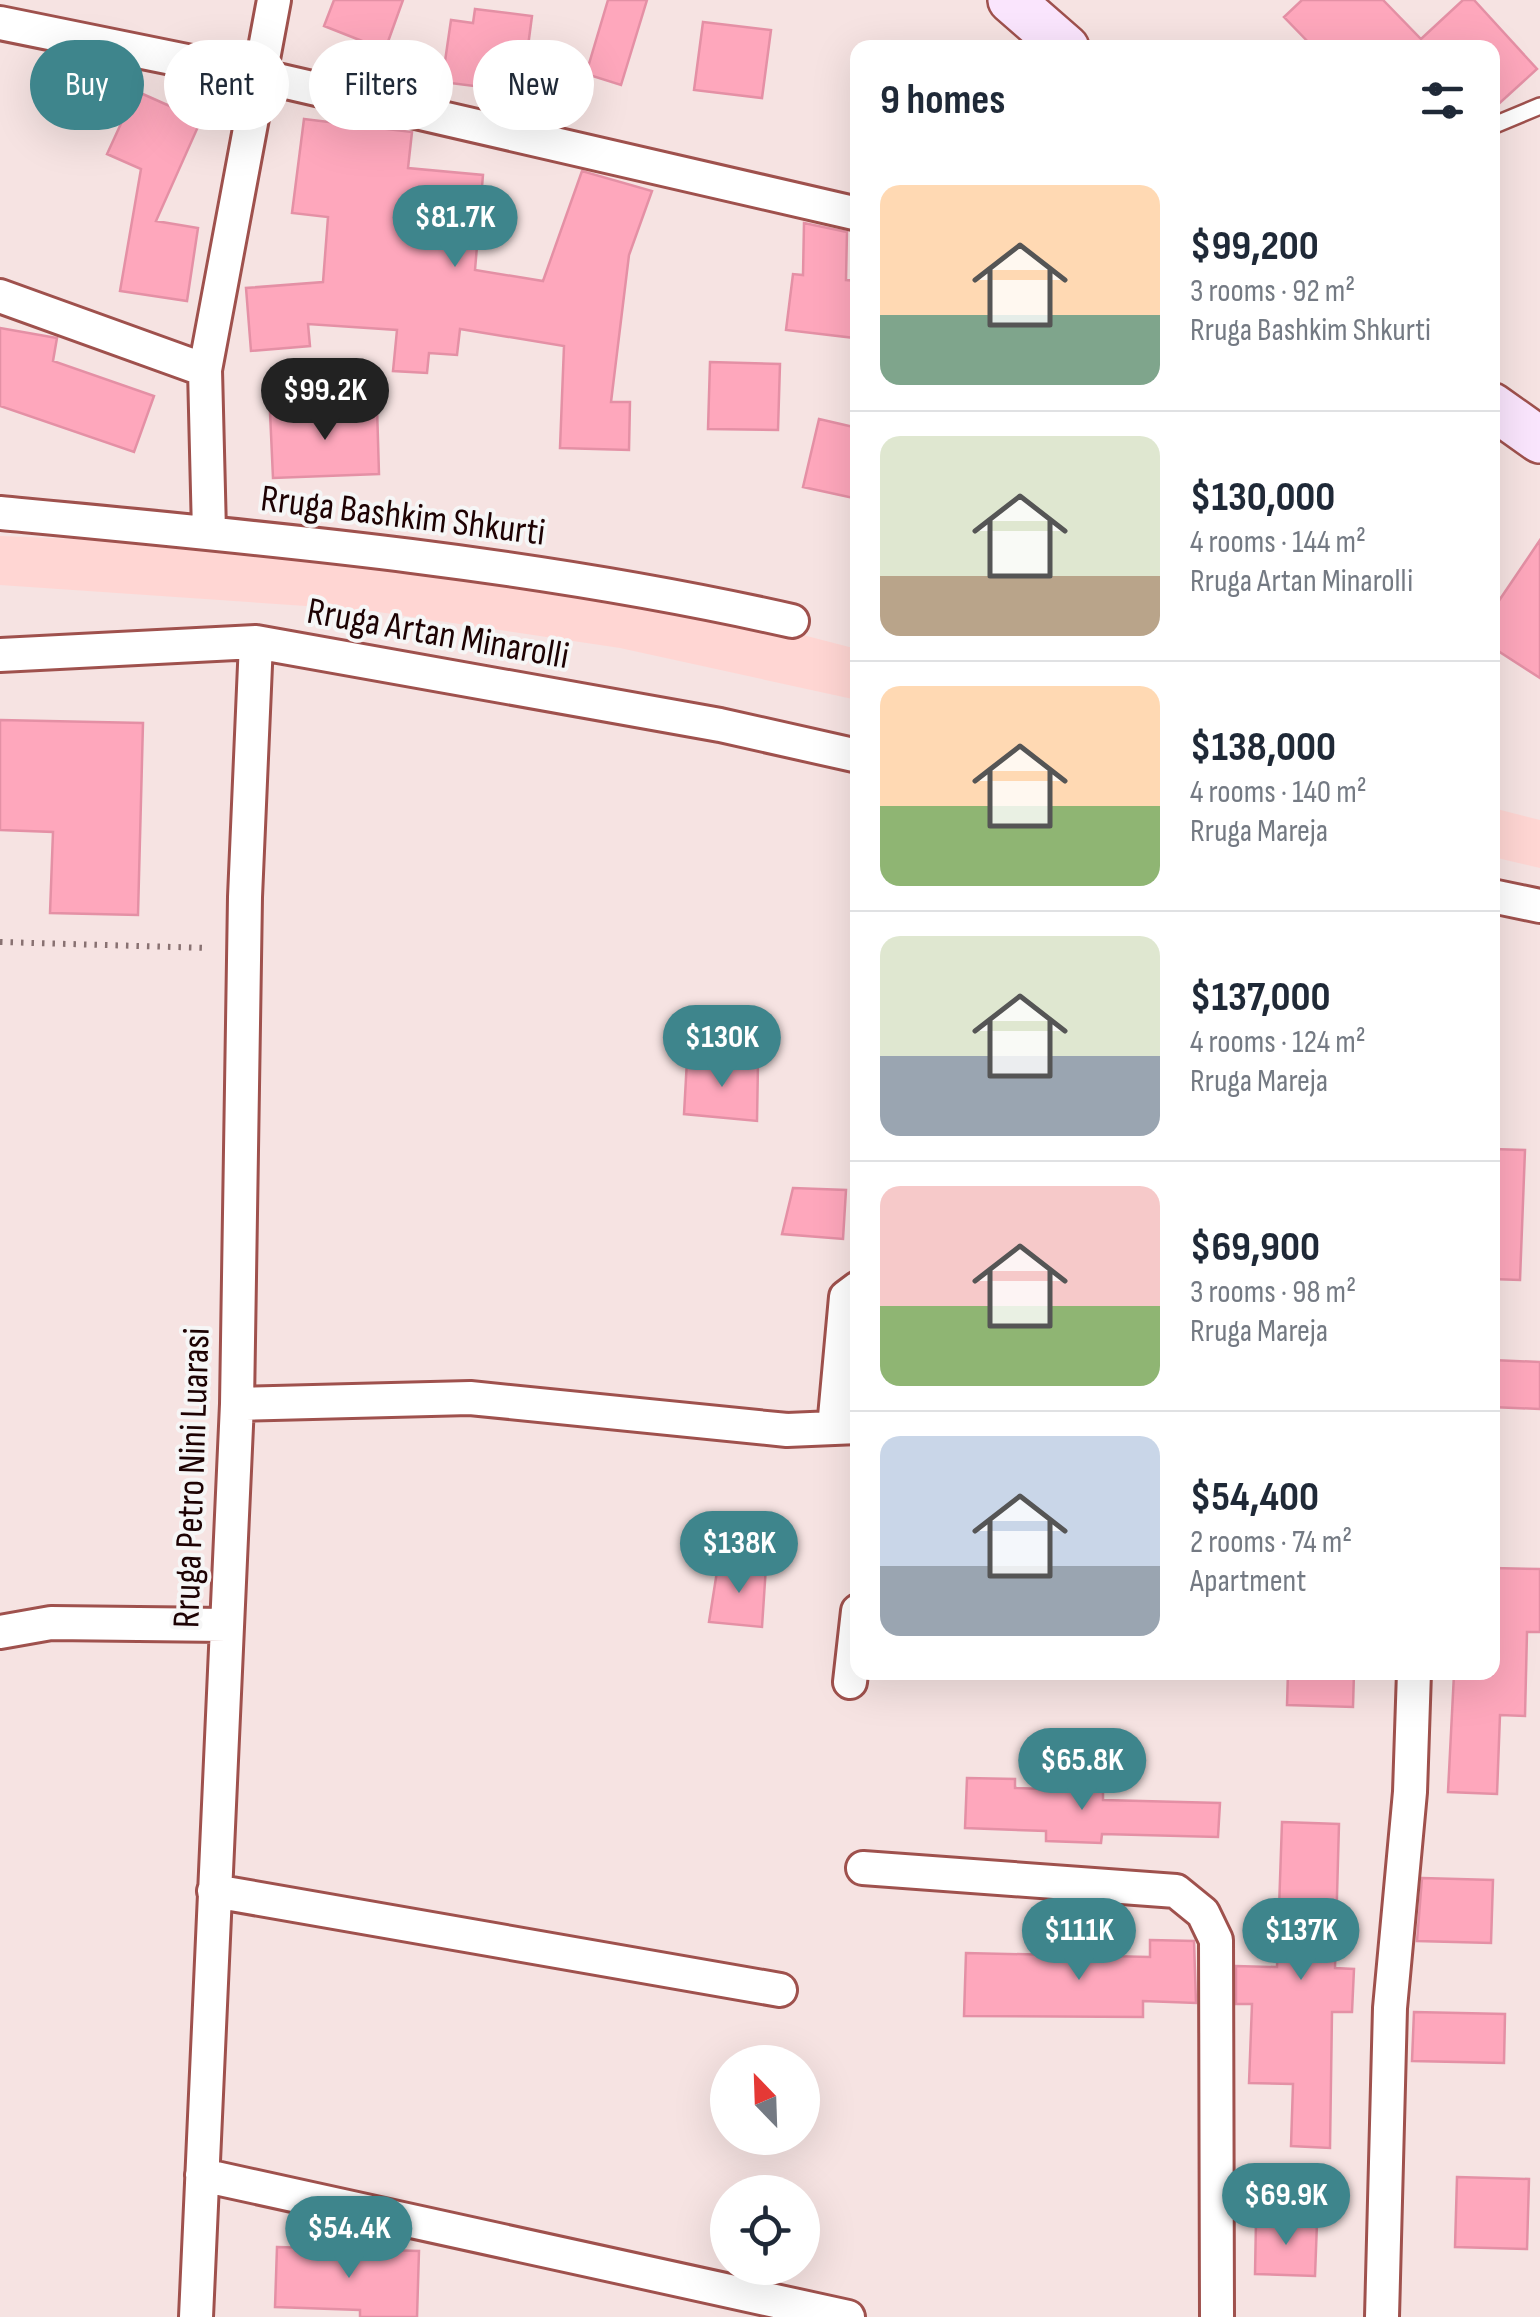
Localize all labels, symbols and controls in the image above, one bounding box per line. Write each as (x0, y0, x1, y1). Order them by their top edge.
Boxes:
chip: Buy (30, 40, 144, 130)
chip: Rent (164, 40, 289, 130)
chip: Filters (309, 40, 453, 130)
chip: New (473, 40, 594, 130)
icon: filters (1415, 73, 1470, 128)
text: 9 homes (880, 75, 1005, 126)
pin: $81.7K (374, 185, 536, 270)
text: $81.7K (415, 198, 495, 237)
text: $99,200 (1190, 221, 1319, 272)
icon: home (960, 225, 1080, 345)
text: 3 rooms · 92 m² (1190, 272, 1355, 311)
text: Rruga Bashkim Shkurti (1190, 311, 1431, 350)
pin: $99.2K (244, 358, 406, 443)
text: $99.2K (283, 371, 367, 410)
text: $130,000 (1190, 472, 1335, 523)
street label: Rruga Bashkim Shkurti (258, 476, 548, 556)
icon: home (960, 476, 1080, 596)
text: 4 rooms · 144 m² (1190, 523, 1366, 562)
text: Rruga Artan Minarolli (1190, 562, 1413, 601)
street label: Rruga Artan Minarolli (304, 589, 572, 679)
text: $138,000 (1190, 722, 1336, 773)
icon: home (960, 726, 1080, 846)
text: 4 rooms · 140 m² (1190, 773, 1367, 812)
text: Rruga Mareja (1190, 812, 1328, 851)
text: $137,000 (1190, 972, 1330, 1023)
icon: home (960, 976, 1080, 1096)
pin: $130K (652, 1005, 792, 1090)
text: $130K (685, 1018, 759, 1057)
text: 4 rooms · 124 m² (1190, 1023, 1366, 1062)
text: Rruga Mareja (1190, 1062, 1328, 1101)
text: $69,900 (1190, 1222, 1320, 1273)
icon: home (960, 1226, 1080, 1346)
text: 3 rooms · 98 m² (1190, 1273, 1356, 1312)
text: Rruga Mareja (1190, 1312, 1328, 1351)
street label: Rruga Petro Nini Luarasi (164, 1327, 220, 1629)
text: $54,400 (1190, 1472, 1319, 1523)
icon: home (960, 1476, 1080, 1596)
pin: $138K (669, 1511, 809, 1596)
text: 2 rooms · 74 m² (1190, 1523, 1352, 1562)
text: $138K (702, 1524, 776, 1563)
text: Apartment (1190, 1562, 1306, 1601)
pin: $65.8K (1001, 1728, 1163, 1813)
text: $65.8K (1040, 1741, 1124, 1780)
pin: $111K (1009, 1898, 1149, 1983)
pin: $137K (1231, 1898, 1371, 1983)
text: $111K (1044, 1911, 1114, 1950)
text: $137K (1264, 1911, 1338, 1950)
north arrow (710, 2045, 820, 2155)
map controls (710, 2045, 820, 2285)
pin: $69.9K (1205, 2163, 1367, 2248)
button: locate (710, 2175, 820, 2285)
text: $69.9K (1244, 2176, 1328, 2215)
pin: $54.4K (268, 2196, 430, 2281)
text: $54.4K (307, 2209, 391, 2248)

